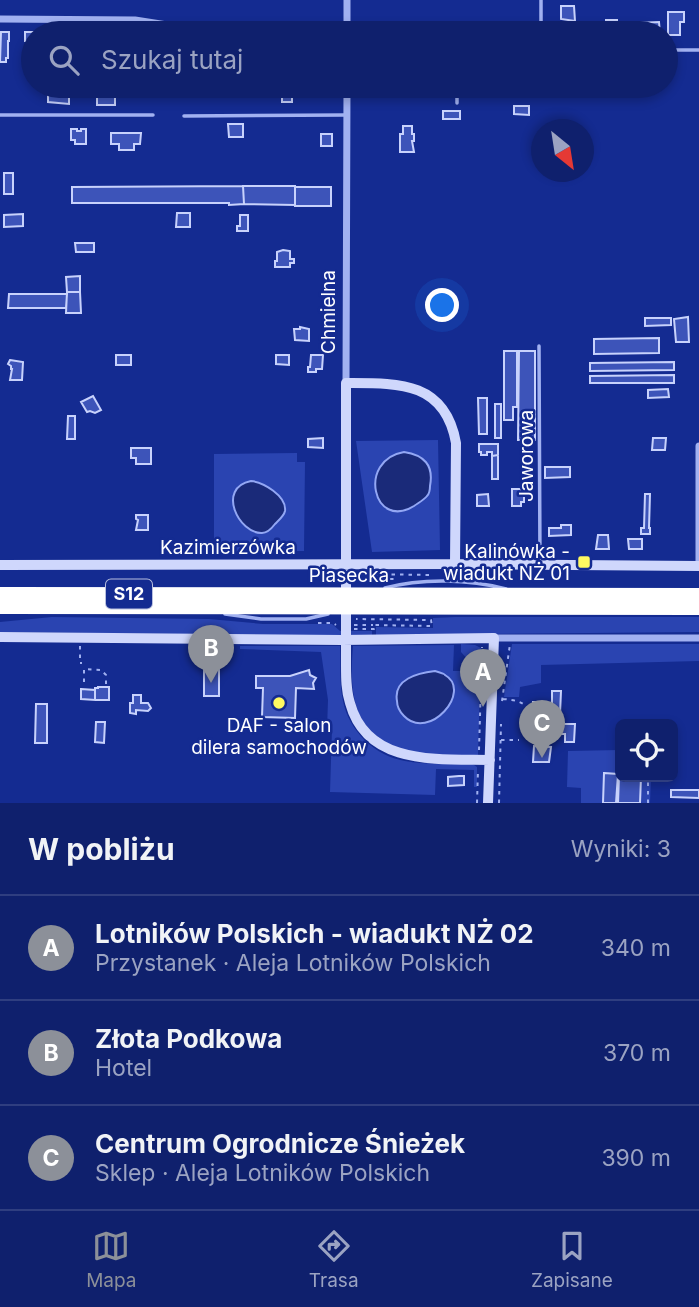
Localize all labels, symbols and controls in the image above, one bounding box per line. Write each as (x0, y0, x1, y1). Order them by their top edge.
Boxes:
search box (21, 21, 678, 98)
icon: search (45, 41, 83, 79)
text: Szukaj tutaj (101, 44, 243, 75)
north arrow (531, 119, 594, 182)
street label: Chmielna (317, 270, 340, 354)
your location (425, 288, 459, 322)
street label: Jaworowa (515, 410, 538, 502)
street label: Kazimierzówka (160, 536, 296, 559)
place label: Kalinówka - wiadukt NŻ 01 (443, 540, 570, 585)
marker: Kalinówka - wiadukt NŻ 01 (576, 554, 592, 570)
street label: Piasecka (309, 564, 389, 587)
road number: S12 (106, 580, 152, 608)
pin: B (188, 625, 234, 683)
pin: A (460, 649, 506, 707)
marker: DAF - salon dilera samochodów (271, 695, 287, 711)
pin: C (519, 700, 565, 758)
place label: DAF - salon dilera samochodów (191, 714, 367, 759)
map controls (615, 719, 678, 782)
button: locate (615, 719, 678, 782)
text: W pobliżu (28, 831, 175, 867)
text: Wyniki: 3 (571, 835, 671, 863)
text: Lotników Polskich - wiadukt NŻ 02 (95, 918, 534, 949)
text: A (42, 934, 60, 962)
text: 340 m (601, 934, 671, 962)
text: Przystanek · Aleja Lotników Polskich (95, 949, 491, 977)
text: Złota Podkowa (95, 1023, 282, 1054)
text: B (43, 1039, 59, 1067)
text: 370 m (603, 1039, 671, 1067)
text: Hotel (95, 1054, 152, 1082)
text: Centrum Ogrodnicze Śnieżek (95, 1128, 465, 1159)
text: C (42, 1144, 60, 1172)
text: 390 m (601, 1144, 671, 1172)
text: Sklep · Aleja Lotników Polskich (95, 1159, 430, 1187)
tab: Mapa (86, 1227, 137, 1292)
tab: Trasa (309, 1227, 359, 1292)
tab: Zapisane (531, 1227, 613, 1292)

